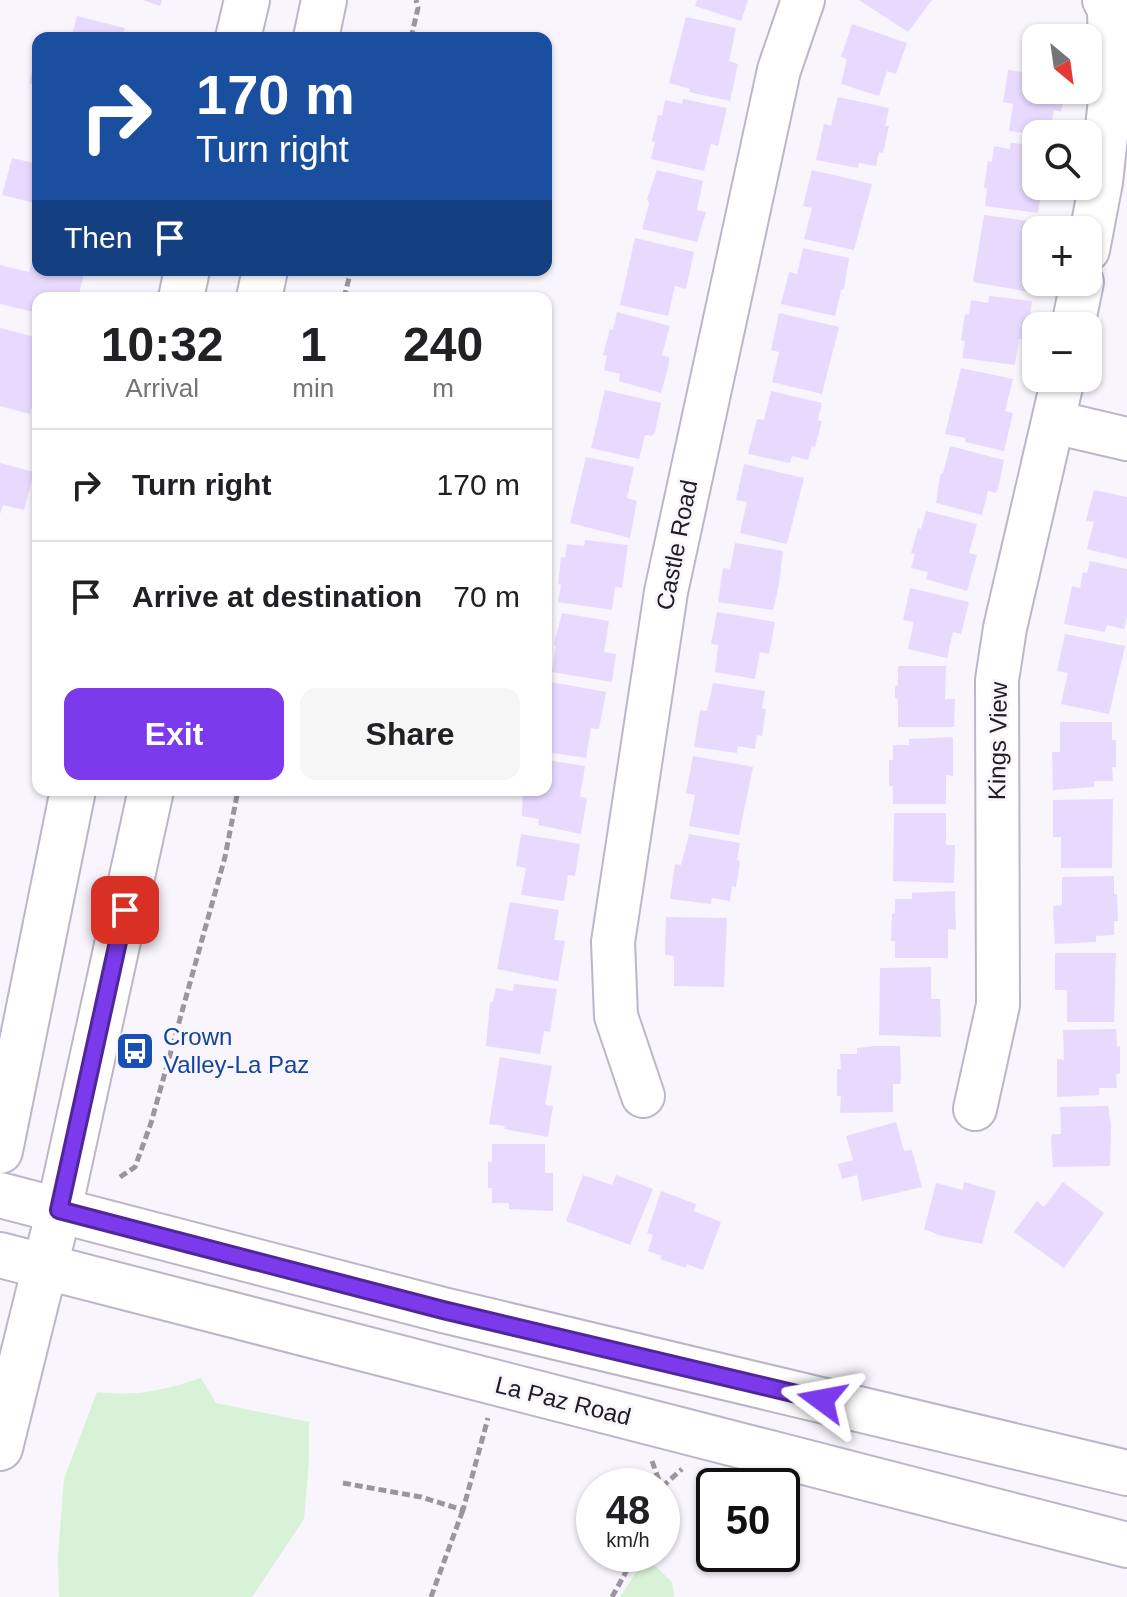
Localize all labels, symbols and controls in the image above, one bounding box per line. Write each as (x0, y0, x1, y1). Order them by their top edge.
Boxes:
north arrow (1022, 24, 1102, 104)
map controls (1022, 24, 1102, 392)
text: 170 m (196, 63, 355, 126)
icon: right (64, 64, 168, 168)
button: search (1022, 120, 1102, 200)
text: Turn right (196, 129, 349, 170)
icon: arrive (148, 216, 192, 260)
button: + (1022, 216, 1102, 296)
text: Then (64, 221, 132, 254)
button: − (1022, 312, 1102, 392)
text: 10:32 (101, 318, 224, 371)
text: 1 (300, 318, 327, 371)
text: 240 (403, 318, 483, 371)
text: Arrival (125, 373, 199, 403)
text: min (292, 373, 334, 403)
text: m (432, 373, 454, 403)
icon: right (64, 463, 108, 507)
text: Turn right (132, 468, 271, 501)
text: 170 m (437, 468, 520, 501)
street label: Castle Road (651, 478, 702, 612)
icon: arrive (64, 575, 108, 619)
text: Arrive at destination (132, 580, 422, 613)
text: 70 m (453, 580, 520, 613)
street label: Kings View (983, 681, 1012, 800)
button: Exit (64, 688, 284, 780)
button: Share (300, 688, 520, 780)
pin (91, 876, 159, 944)
icon: arrive (103, 888, 147, 932)
place label: Crown Valley-La Paz (163, 1023, 309, 1078)
bus stop icon: Crown Valley-La Paz (114, 1030, 156, 1072)
position arrow (780, 1358, 864, 1442)
street label: La Paz Road (493, 1371, 634, 1430)
speed limit sign: 50 (696, 1468, 800, 1572)
text: 48 (606, 1488, 650, 1532)
text: km/h (606, 1529, 650, 1551)

